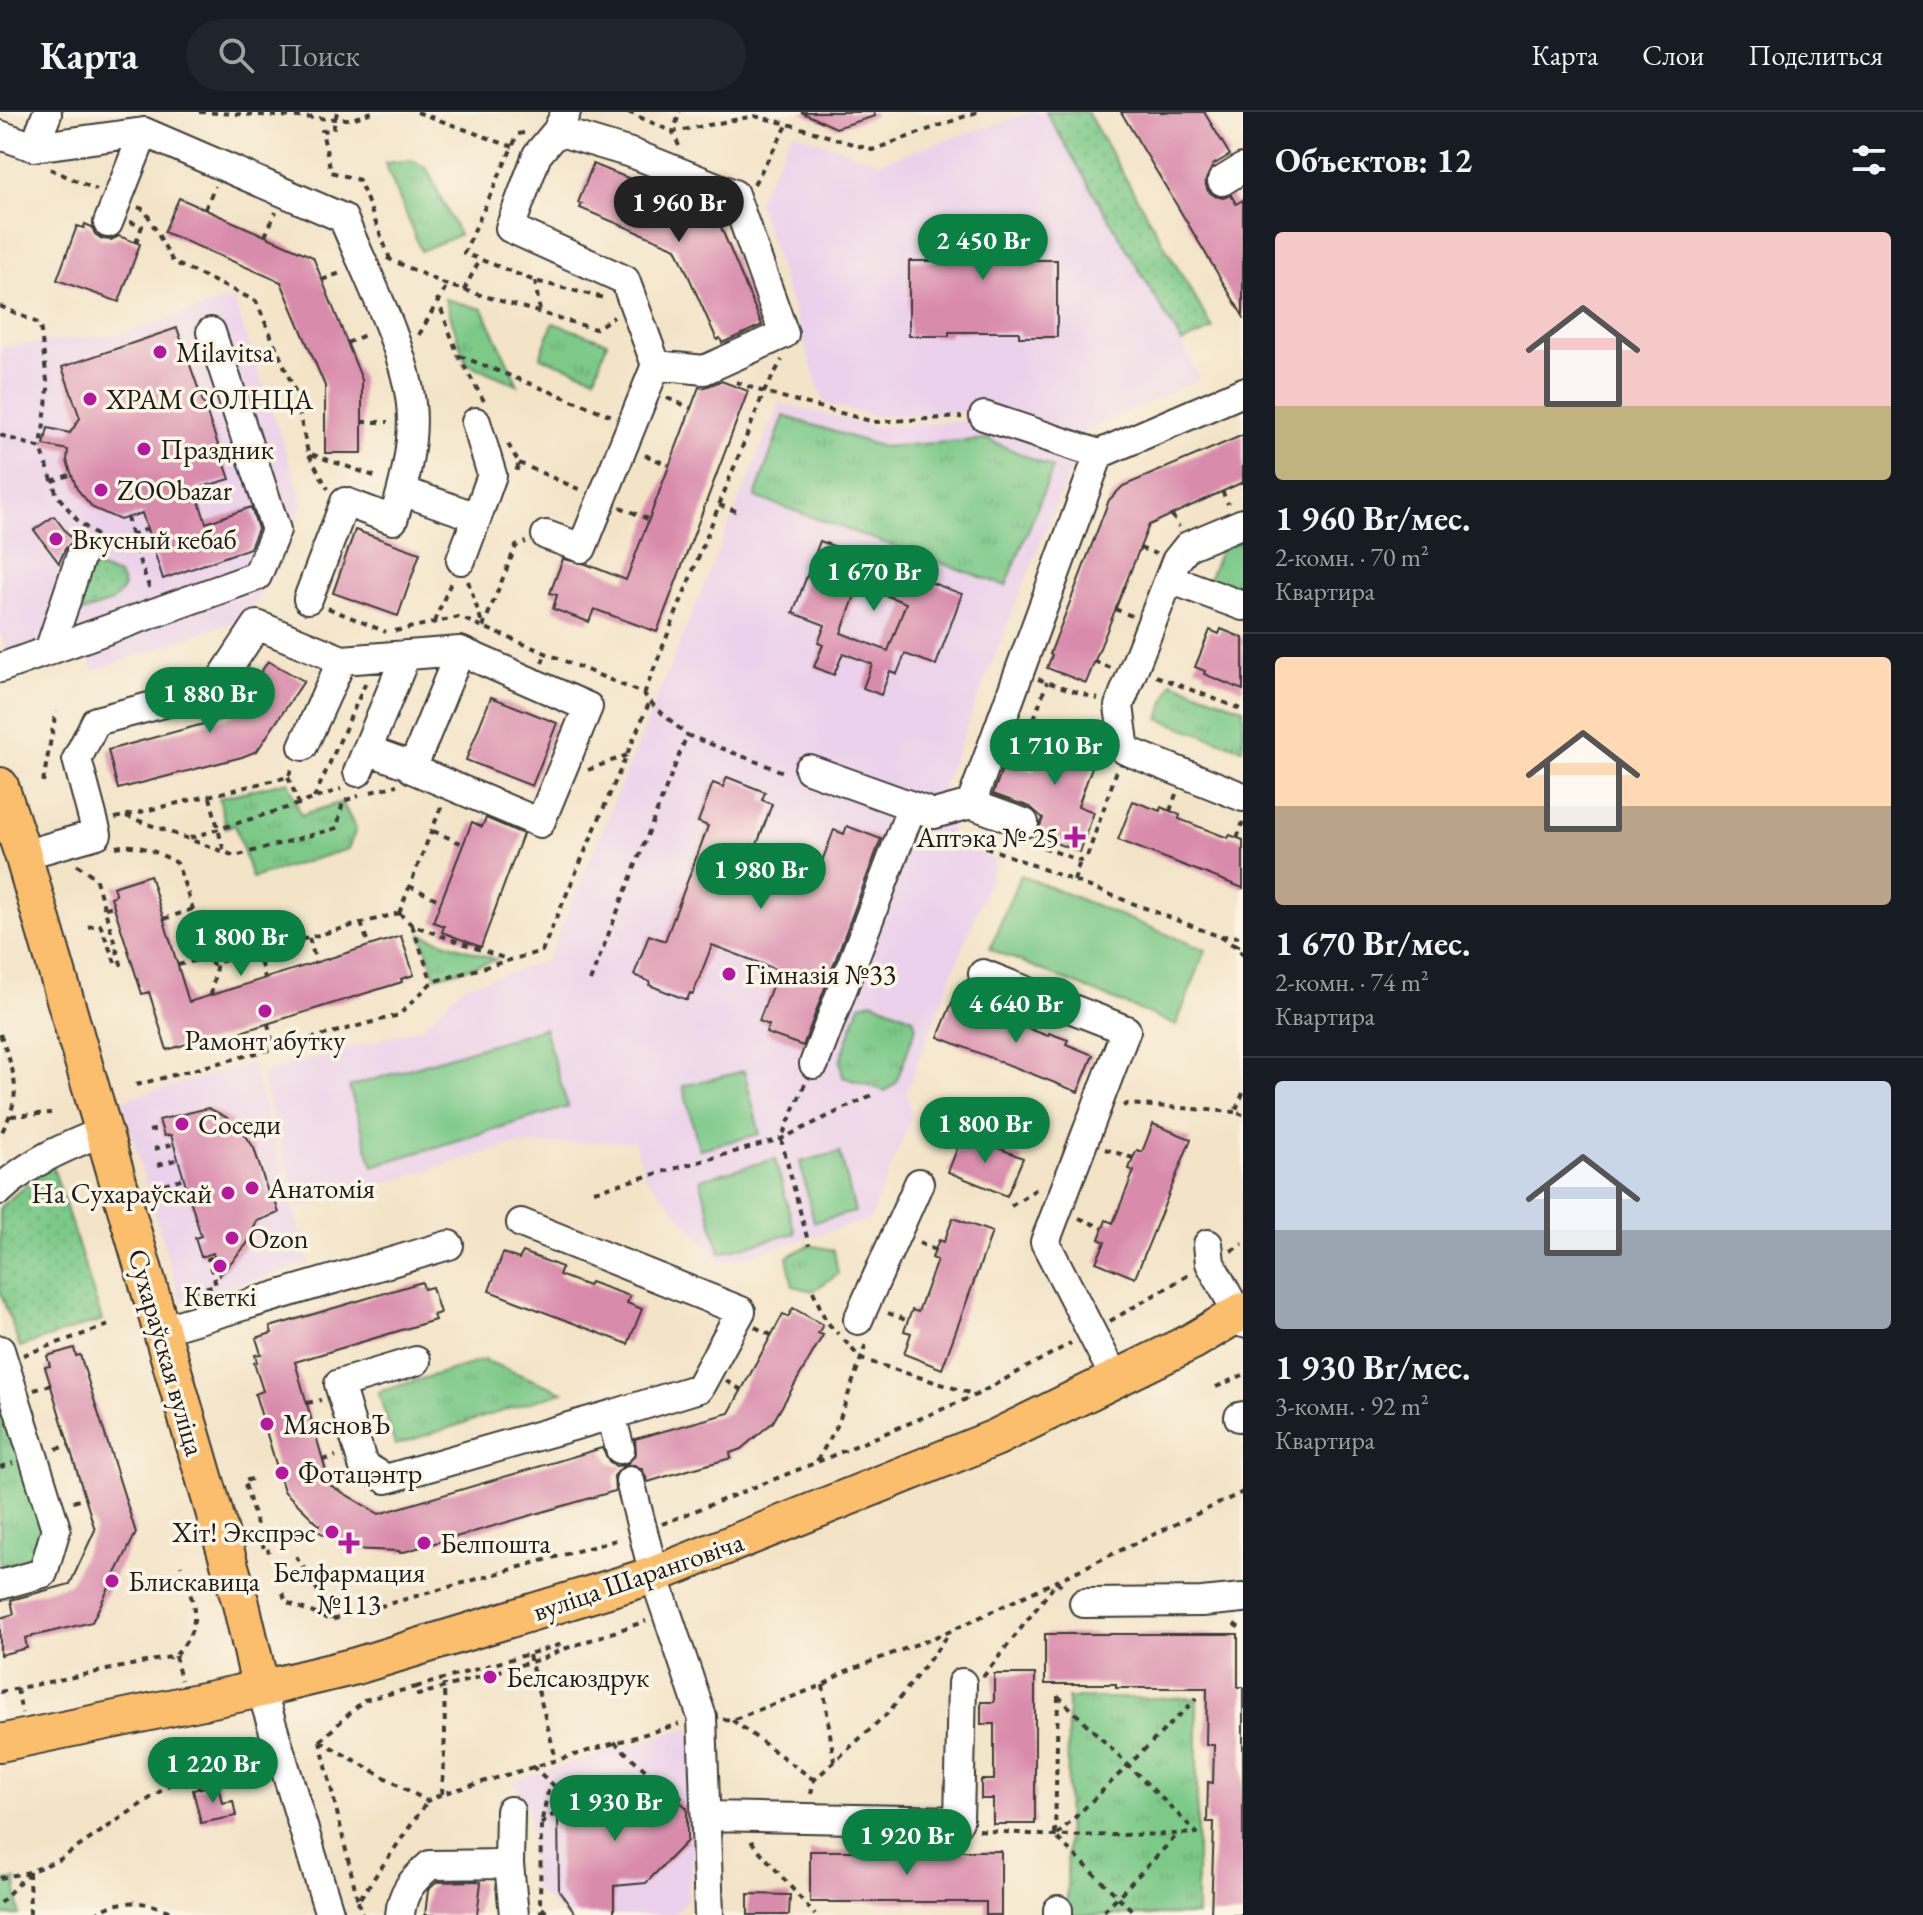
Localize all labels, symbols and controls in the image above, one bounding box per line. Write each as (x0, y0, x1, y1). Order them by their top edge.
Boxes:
search box (186, 19, 746, 91)
text: Карта (40, 31, 138, 80)
icon: search (214, 33, 258, 77)
text: Поиск (278, 36, 360, 75)
text: Карта (1531, 37, 1598, 73)
text: Слои (1642, 37, 1704, 73)
text: Поделиться (1748, 37, 1883, 73)
text: Объектов: 12 (1275, 138, 1472, 182)
icon: filters (1847, 138, 1891, 182)
pin: 1 960 Br (596, 176, 762, 244)
text: 1 960 Br (632, 185, 726, 219)
pin: 2 450 Br (900, 214, 1066, 282)
text: 2 450 Br (936, 223, 1030, 257)
icon: home (1511, 284, 1655, 428)
place label: Milavitsa (176, 334, 274, 370)
marker: Milavitsa (151, 343, 169, 361)
place label: ХРАМ СОЛНЦА (105, 381, 314, 417)
marker: ХРАМ СОЛНЦА (81, 390, 99, 408)
place label: Праздник (160, 431, 274, 467)
marker: Праздник (135, 440, 153, 458)
place label: ZOObazar (117, 472, 233, 508)
marker: ZOObazar (92, 481, 110, 499)
text: 1 960 Br/мес. (1275, 496, 1470, 540)
place label: Вкусный кебаб (72, 521, 237, 557)
marker: Вкусный кебаб (47, 530, 65, 548)
text: 2-комн. · 70 m² (1275, 540, 1429, 574)
pin: 1 670 Br (791, 545, 957, 613)
text: 1 670 Br (827, 554, 921, 588)
text: Квартира (1275, 574, 1375, 608)
pin: 1 880 Br (127, 667, 293, 735)
text: 1 880 Br (163, 676, 257, 710)
icon: home (1511, 709, 1655, 853)
pin: 1 710 Br (972, 719, 1138, 787)
text: 1 710 Br (1008, 728, 1102, 762)
place label: Аптэка № 25 (915, 819, 1059, 855)
marker: Аптэка № 25 (1066, 828, 1084, 846)
pin: 1 980 Br (678, 843, 844, 911)
text: 1 980 Br (714, 852, 808, 886)
pin: 1 800 Br (158, 910, 324, 978)
text: 1 800 Br (194, 919, 288, 953)
text: 1 670 Br/мес. (1275, 921, 1470, 965)
place label: Гімназія №33 (745, 956, 896, 992)
marker: Гімназія №33 (720, 965, 738, 983)
text: 2-комн. · 74 m² (1275, 965, 1429, 999)
pin: 4 640 Br (933, 977, 1099, 1045)
text: 4 640 Br (969, 986, 1063, 1020)
text: Квартира (1275, 999, 1375, 1033)
marker: Рамонт абутку (256, 1002, 274, 1020)
place label: Рамонт абутку (185, 1022, 346, 1058)
pin: 1 800 Br (902, 1097, 1068, 1165)
place label: Соседи (198, 1106, 281, 1142)
text: 1 800 Br (938, 1106, 1032, 1140)
marker: Соседи (173, 1115, 191, 1133)
icon: home (1511, 1133, 1655, 1277)
place label: Анатомія (267, 1170, 375, 1206)
place label: На Сухараўскай (31, 1175, 212, 1211)
marker: Анатомія (243, 1179, 261, 1197)
marker: На Сухараўскай (219, 1184, 237, 1202)
place label: Ozon (248, 1220, 309, 1256)
marker: Ozon (223, 1229, 241, 1247)
street label: Сухараўская вуліца (120, 1244, 214, 1460)
marker: Кветкі (211, 1257, 229, 1275)
place label: Кветкі (183, 1278, 257, 1314)
text: 1 930 Br/мес. (1275, 1345, 1470, 1389)
text: 3-комн. · 92 m² (1275, 1389, 1429, 1423)
place label: МясновЪ (283, 1406, 390, 1442)
marker: МясновЪ (258, 1415, 276, 1433)
text: Квартира (1275, 1423, 1375, 1457)
place label: Фотацэнтр (298, 1455, 422, 1491)
marker: Фотацэнтр (273, 1464, 291, 1482)
place label: Хіт! Экспрэс (171, 1514, 316, 1550)
marker: Хіт! Экспрэс (323, 1523, 341, 1541)
street label: вуліца Шаранговіча (528, 1523, 749, 1629)
place label: Белпошта (440, 1525, 552, 1561)
marker: Белфармация №113 (340, 1534, 358, 1552)
marker: Белпошта (415, 1534, 433, 1552)
place label: Белфармация №113 (273, 1554, 425, 1622)
place label: Блискавица (128, 1563, 261, 1599)
marker: Блискавица (103, 1572, 121, 1590)
place label: Белсаюздрук (506, 1659, 650, 1695)
marker: Белсаюздрук (481, 1668, 499, 1686)
pin: 1 220 Br (130, 1737, 296, 1805)
text: 1 220 Br (166, 1746, 260, 1780)
pin: 1 930 Br (532, 1775, 698, 1843)
text: 1 930 Br (568, 1784, 662, 1818)
pin: 1 920 Br (824, 1809, 990, 1877)
text: 1 920 Br (860, 1818, 954, 1852)

